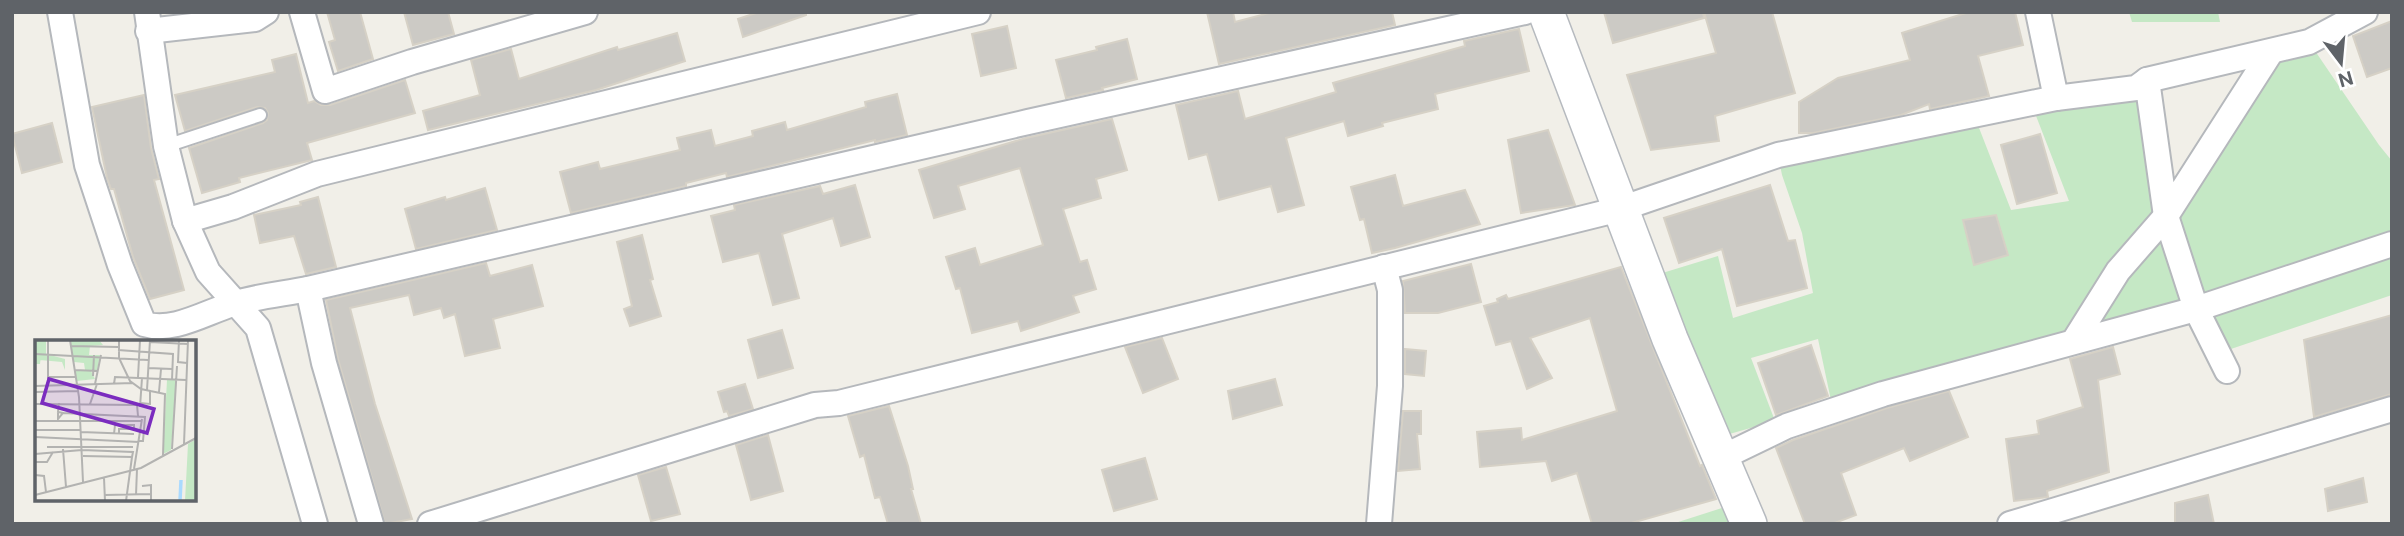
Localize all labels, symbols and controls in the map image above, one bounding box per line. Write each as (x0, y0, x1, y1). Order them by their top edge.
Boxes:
north arrow (2306, 28, 2376, 98)
text: N (2336, 67, 2356, 92)
inset map (35, 340, 196, 501)

